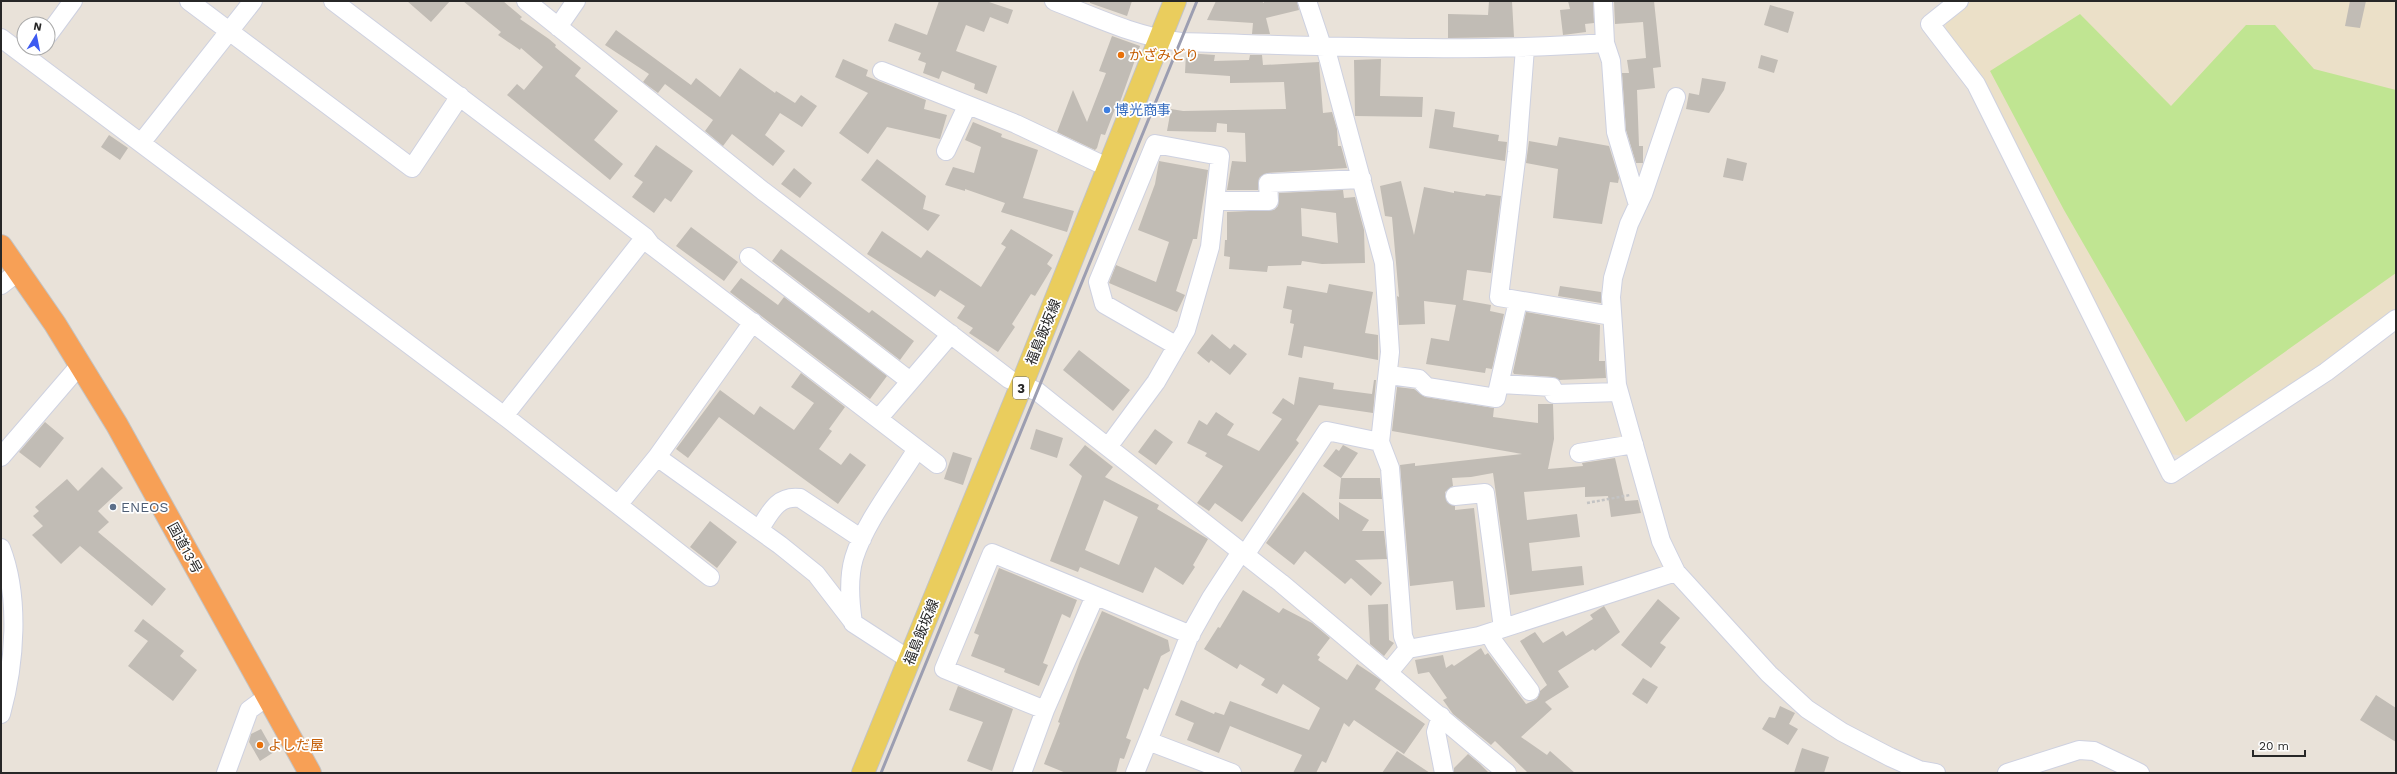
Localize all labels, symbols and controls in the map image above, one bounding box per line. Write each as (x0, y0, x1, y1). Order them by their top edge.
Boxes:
north arrow (16, 16, 56, 56)
text: N (33, 20, 43, 34)
place label: かざみどり (1129, 47, 1199, 63)
marker: かざみどり (1116, 50, 1126, 60)
place label: 博光商事 (1115, 102, 1171, 118)
marker: 博光商事 (1102, 105, 1112, 115)
street label: 福島飯坂線 (1022, 297, 1064, 367)
road number: 3 (1013, 377, 1029, 399)
place label: ENEOS (121, 499, 168, 515)
marker: ENEOS (108, 502, 118, 512)
street label: 国道13号 (165, 520, 205, 576)
street label: 福島飯坂線 (900, 597, 942, 667)
scale bar (2253, 732, 2305, 758)
place label: よしだ屋 (268, 737, 324, 753)
text: 20 m (2259, 739, 2289, 753)
marker: よしだ屋 (255, 740, 265, 750)

